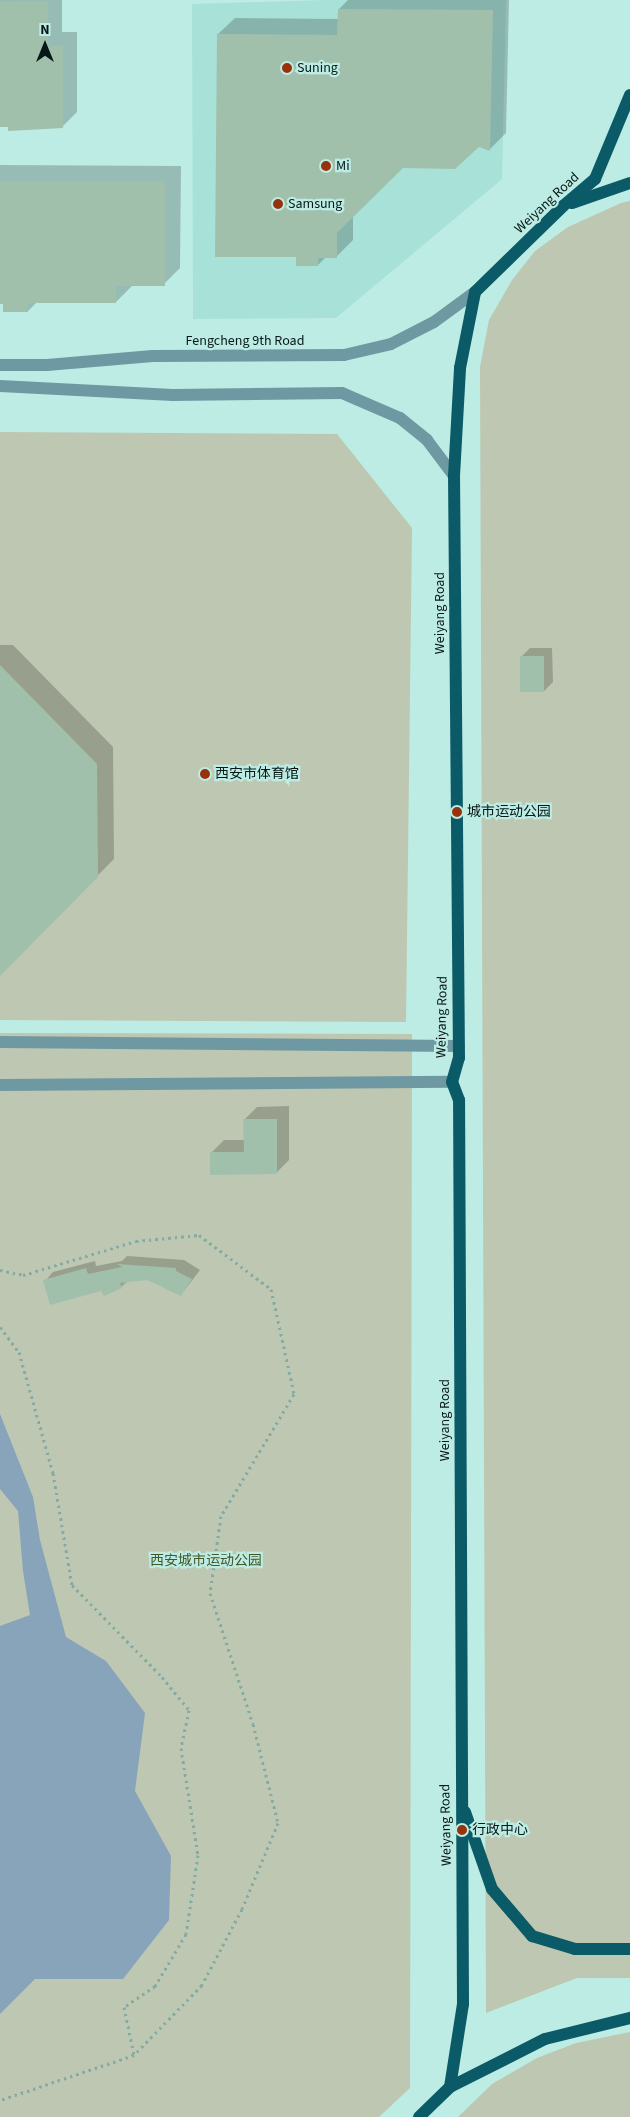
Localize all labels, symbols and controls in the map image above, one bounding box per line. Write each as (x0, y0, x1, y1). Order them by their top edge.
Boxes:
north arrow (20, 20, 70, 70)
text: N (40, 20, 50, 40)
place label: Suning (297, 60, 338, 76)
marker: Suning (281, 62, 293, 74)
place label: Mi (336, 158, 350, 174)
marker: Mi (320, 160, 332, 172)
street label: Weiyang Road (511, 169, 583, 237)
place label: Samsung (288, 196, 342, 212)
marker: Samsung (272, 198, 284, 210)
street label: Fengcheng 9th Road (186, 333, 304, 349)
street label: Weiyang Road (432, 572, 448, 654)
place label: 西安市体育馆 (215, 766, 299, 782)
marker: 西安市体育馆 (199, 768, 211, 780)
place label: 城市运动公园 (467, 804, 551, 820)
marker: 城市运动公园 (451, 806, 463, 818)
street label: Weiyang Road (433, 976, 451, 1058)
street label: Weiyang Road (437, 1379, 453, 1461)
park label: 西安城市运动公园 (150, 1553, 262, 1569)
street label: Weiyang Road (437, 1784, 455, 1866)
place label: 行政中心 (472, 1822, 528, 1838)
marker: 行政中心 (456, 1824, 468, 1836)

